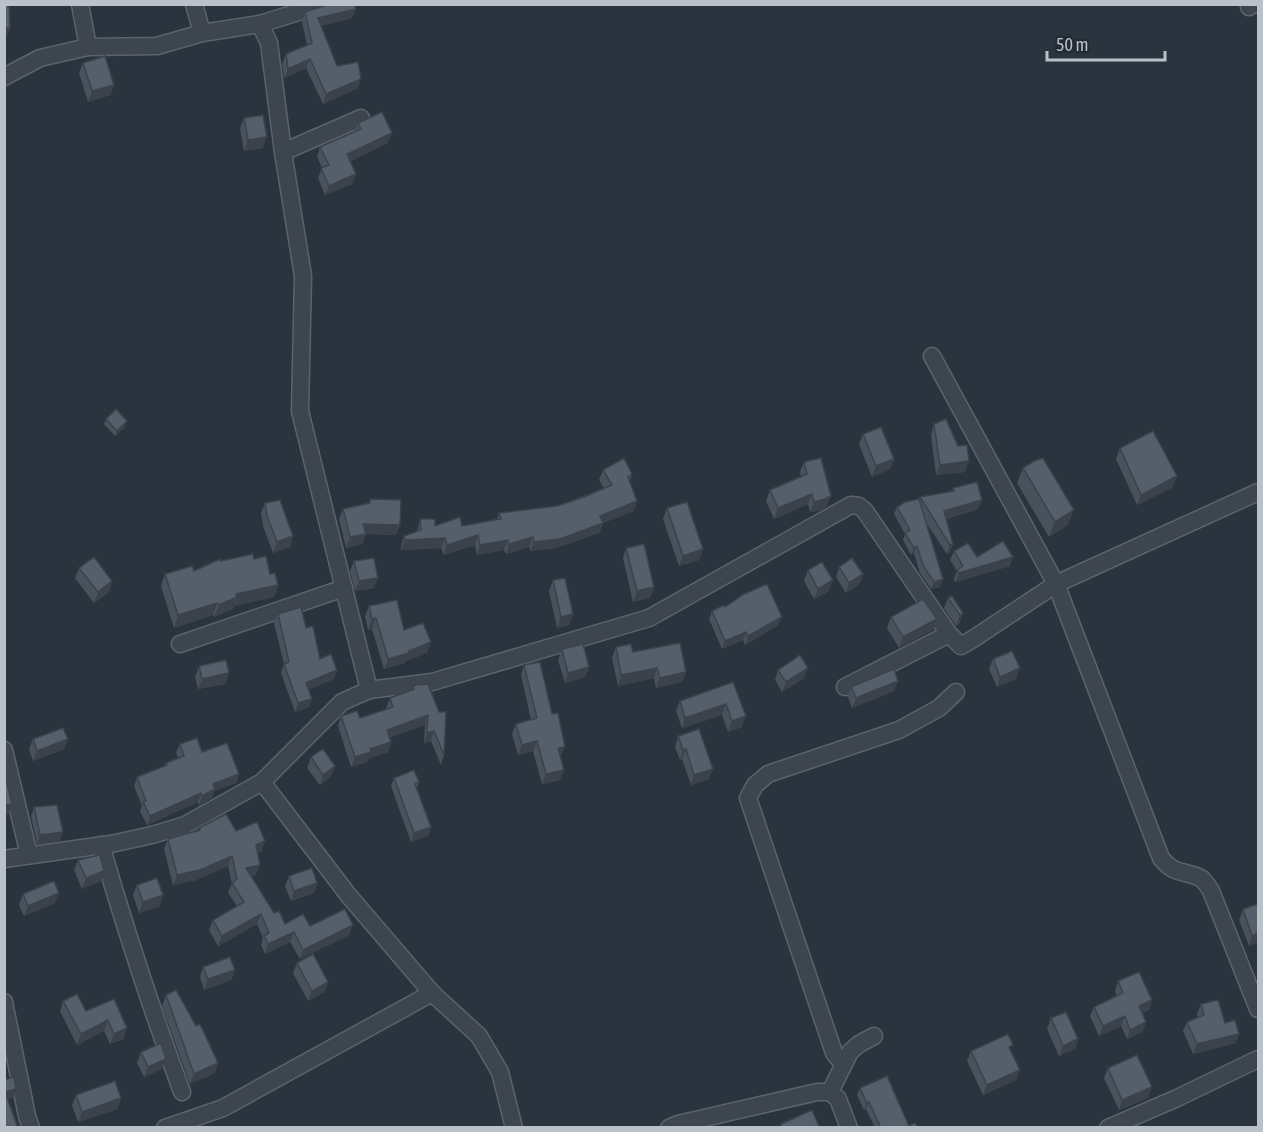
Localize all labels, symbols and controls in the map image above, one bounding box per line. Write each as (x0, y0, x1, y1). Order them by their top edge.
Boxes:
scale bar (1047, 24, 1166, 62)
text: 50 m (1056, 34, 1088, 55)

